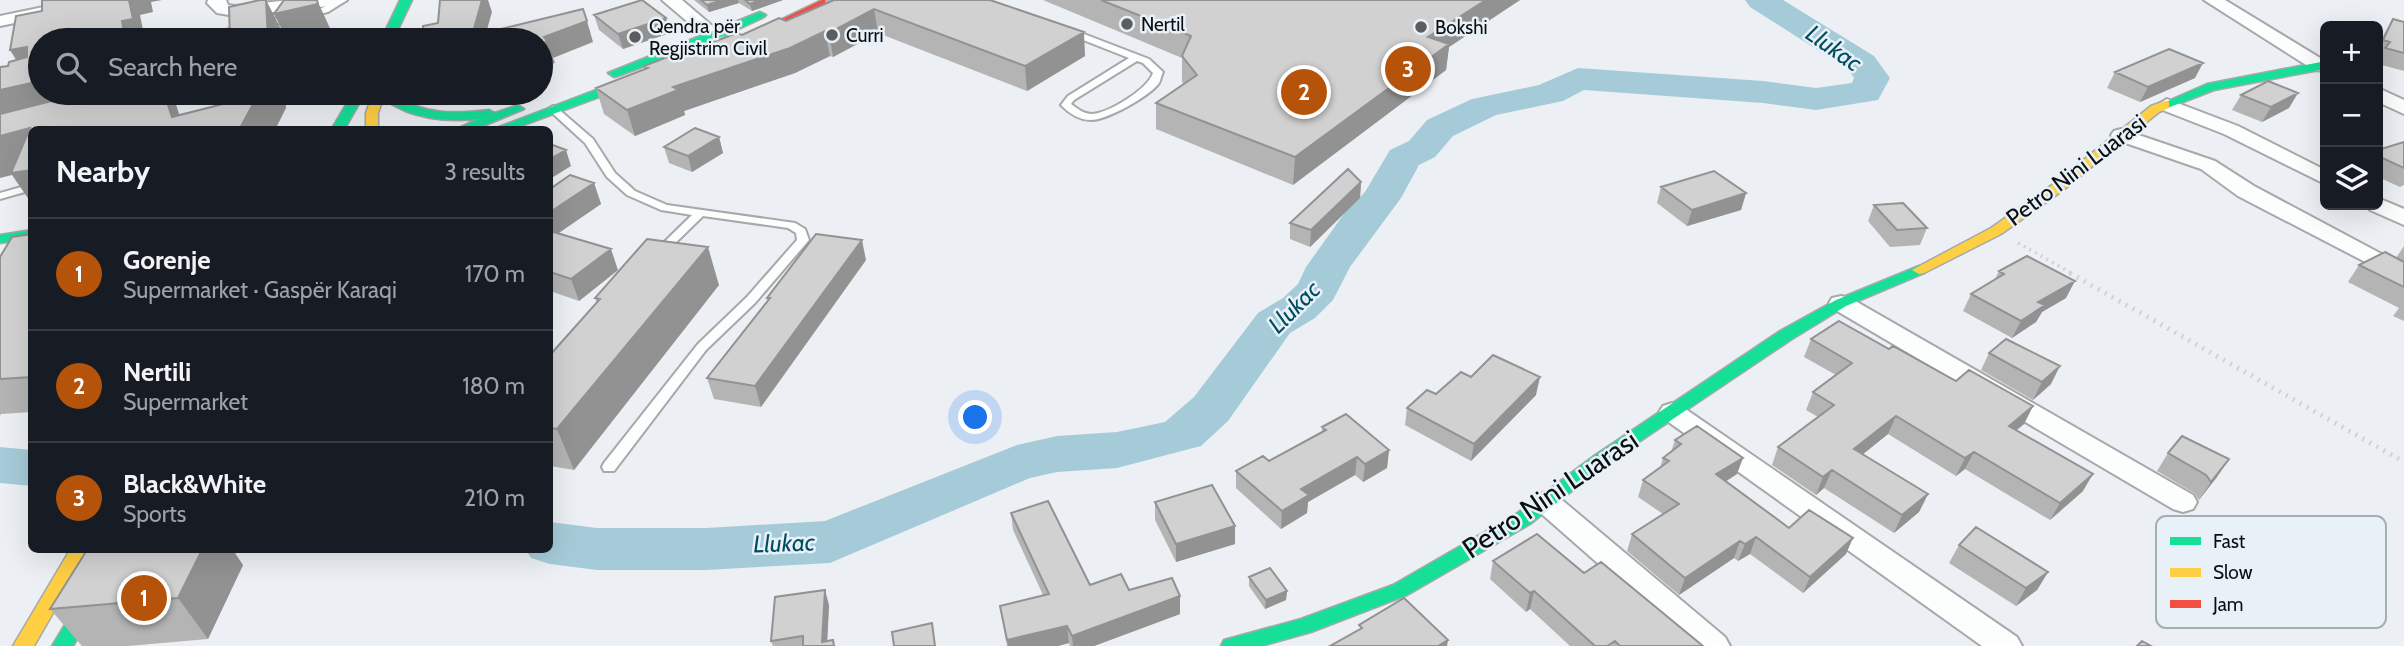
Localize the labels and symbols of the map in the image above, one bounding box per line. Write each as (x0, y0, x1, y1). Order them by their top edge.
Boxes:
place label: Nertil (1141, 13, 1185, 36)
place label: Qendra për Regjistrim Civil (649, 15, 768, 60)
marker: Nertil (1119, 16, 1135, 32)
place label: Bokshi (1435, 16, 1488, 39)
water label: Llukac (1800, 18, 1868, 78)
marker: Bokshi (1413, 19, 1429, 35)
place label: Curri (846, 24, 883, 47)
marker: Curri (824, 27, 840, 43)
marker: Qendra për Regjistrim Civil (627, 29, 643, 45)
pin: 3 (1385, 43, 1431, 95)
pin: 2 (1281, 66, 1327, 118)
street label: Petro Nini Luarasi (2001, 108, 2151, 232)
water label: Llukac (1262, 274, 1327, 339)
your location (958, 400, 992, 434)
street label: Petro Nini Luarasi (1456, 423, 1644, 565)
legend (2156, 516, 2386, 628)
water label: Llukac (753, 527, 816, 559)
text: Fast (2213, 530, 2246, 553)
text: Slow (2213, 561, 2253, 584)
pin: 1 (121, 572, 167, 624)
text: Jam (2212, 593, 2243, 616)

